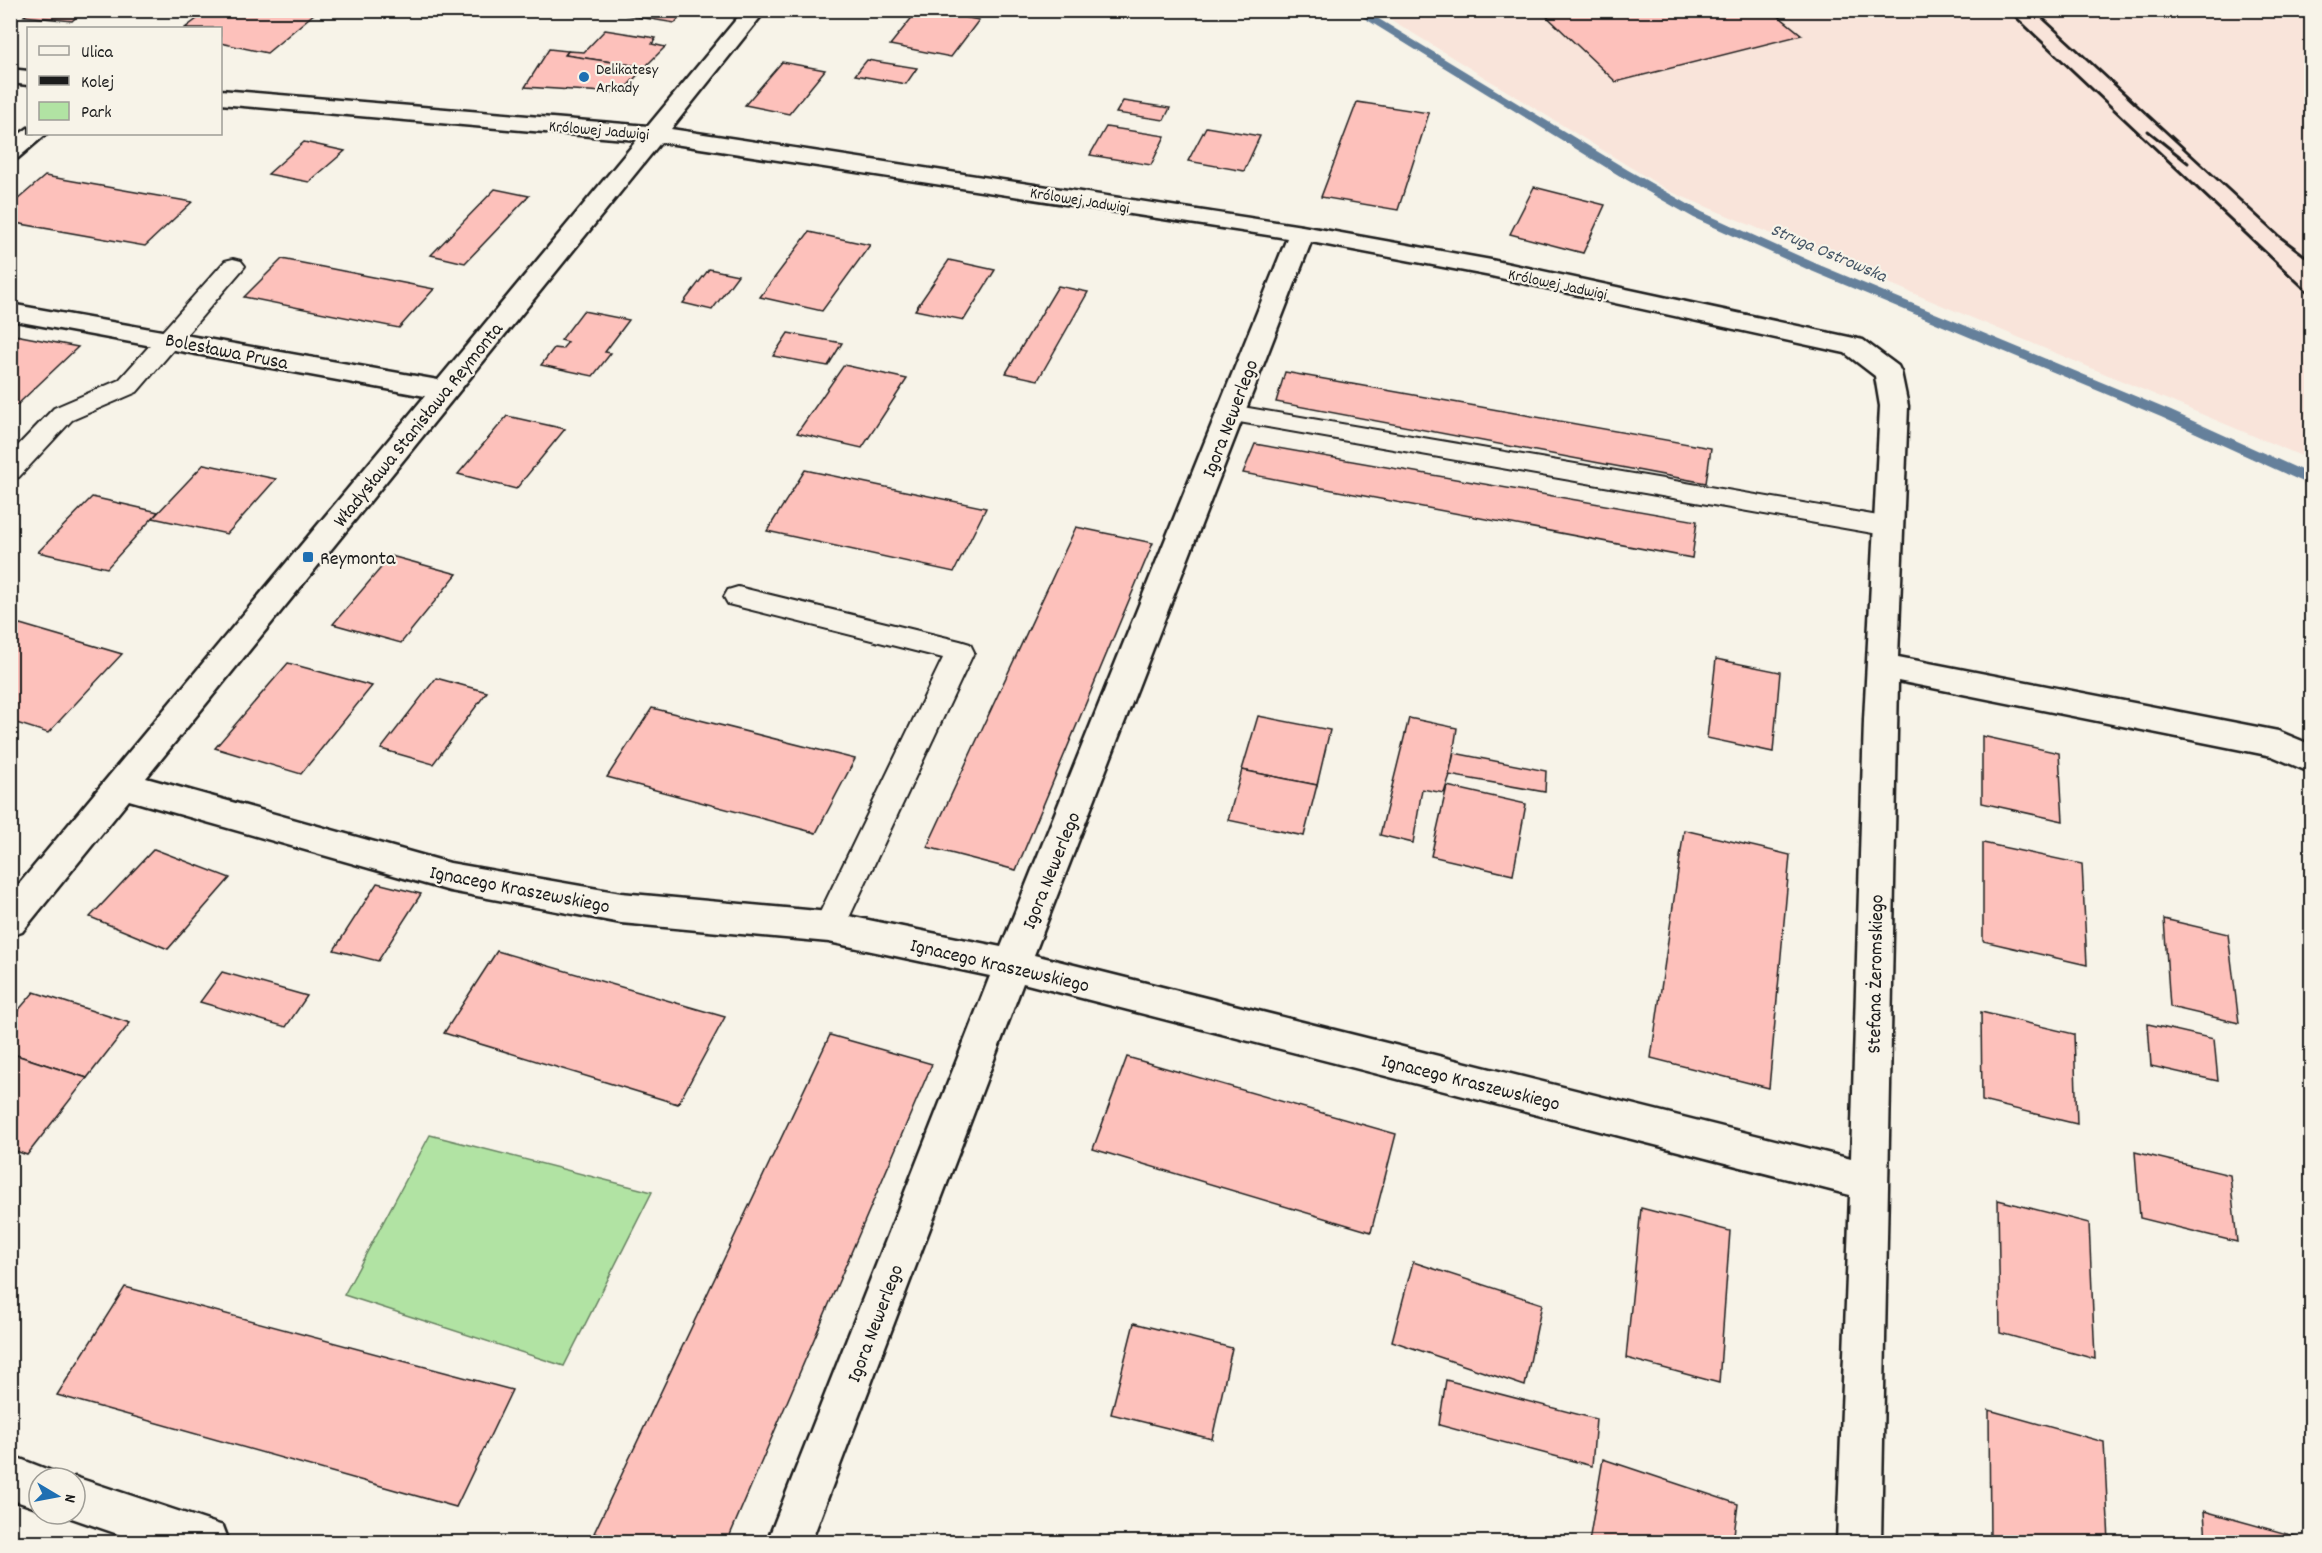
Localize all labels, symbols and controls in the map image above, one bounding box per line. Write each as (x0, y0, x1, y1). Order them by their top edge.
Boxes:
legend (27, 27, 222, 135)
text: Ulica (81, 41, 113, 66)
place label: Delikatesy Arkady (596, 59, 659, 100)
marker: Delikatesy Arkady (577, 70, 591, 84)
text: Kolej (81, 71, 114, 96)
text: Park (81, 101, 112, 126)
street label: Królowej Jadwigi (548, 116, 650, 147)
street label: Królowej Jadwigi (1028, 182, 1131, 221)
water label: Struga Ostrowska (1766, 219, 1891, 291)
street label: Królowej Jadwigi (1506, 264, 1609, 307)
street label: Władysława Stanisława Reymonta (328, 317, 511, 534)
street label: Bolesława Prusa (163, 327, 291, 379)
street label: Igora Newerlego (1196, 356, 1267, 482)
place label: Reymonta (320, 546, 396, 574)
marker: Reymonta (301, 550, 315, 564)
street label: Igora Newerlego (1017, 808, 1089, 934)
street label: Ignacego Kraszewskiego (427, 860, 612, 922)
street label: Stefana Żeromskiego (1862, 894, 1892, 1054)
street label: Ignacego Kraszewskiego (907, 933, 1092, 1001)
street label: Ignacego Kraszewskiego (1378, 1048, 1563, 1120)
street label: Igora Newerlego (841, 1261, 912, 1387)
north arrow (27, 1466, 87, 1526)
text: N (57, 1492, 81, 1504)

